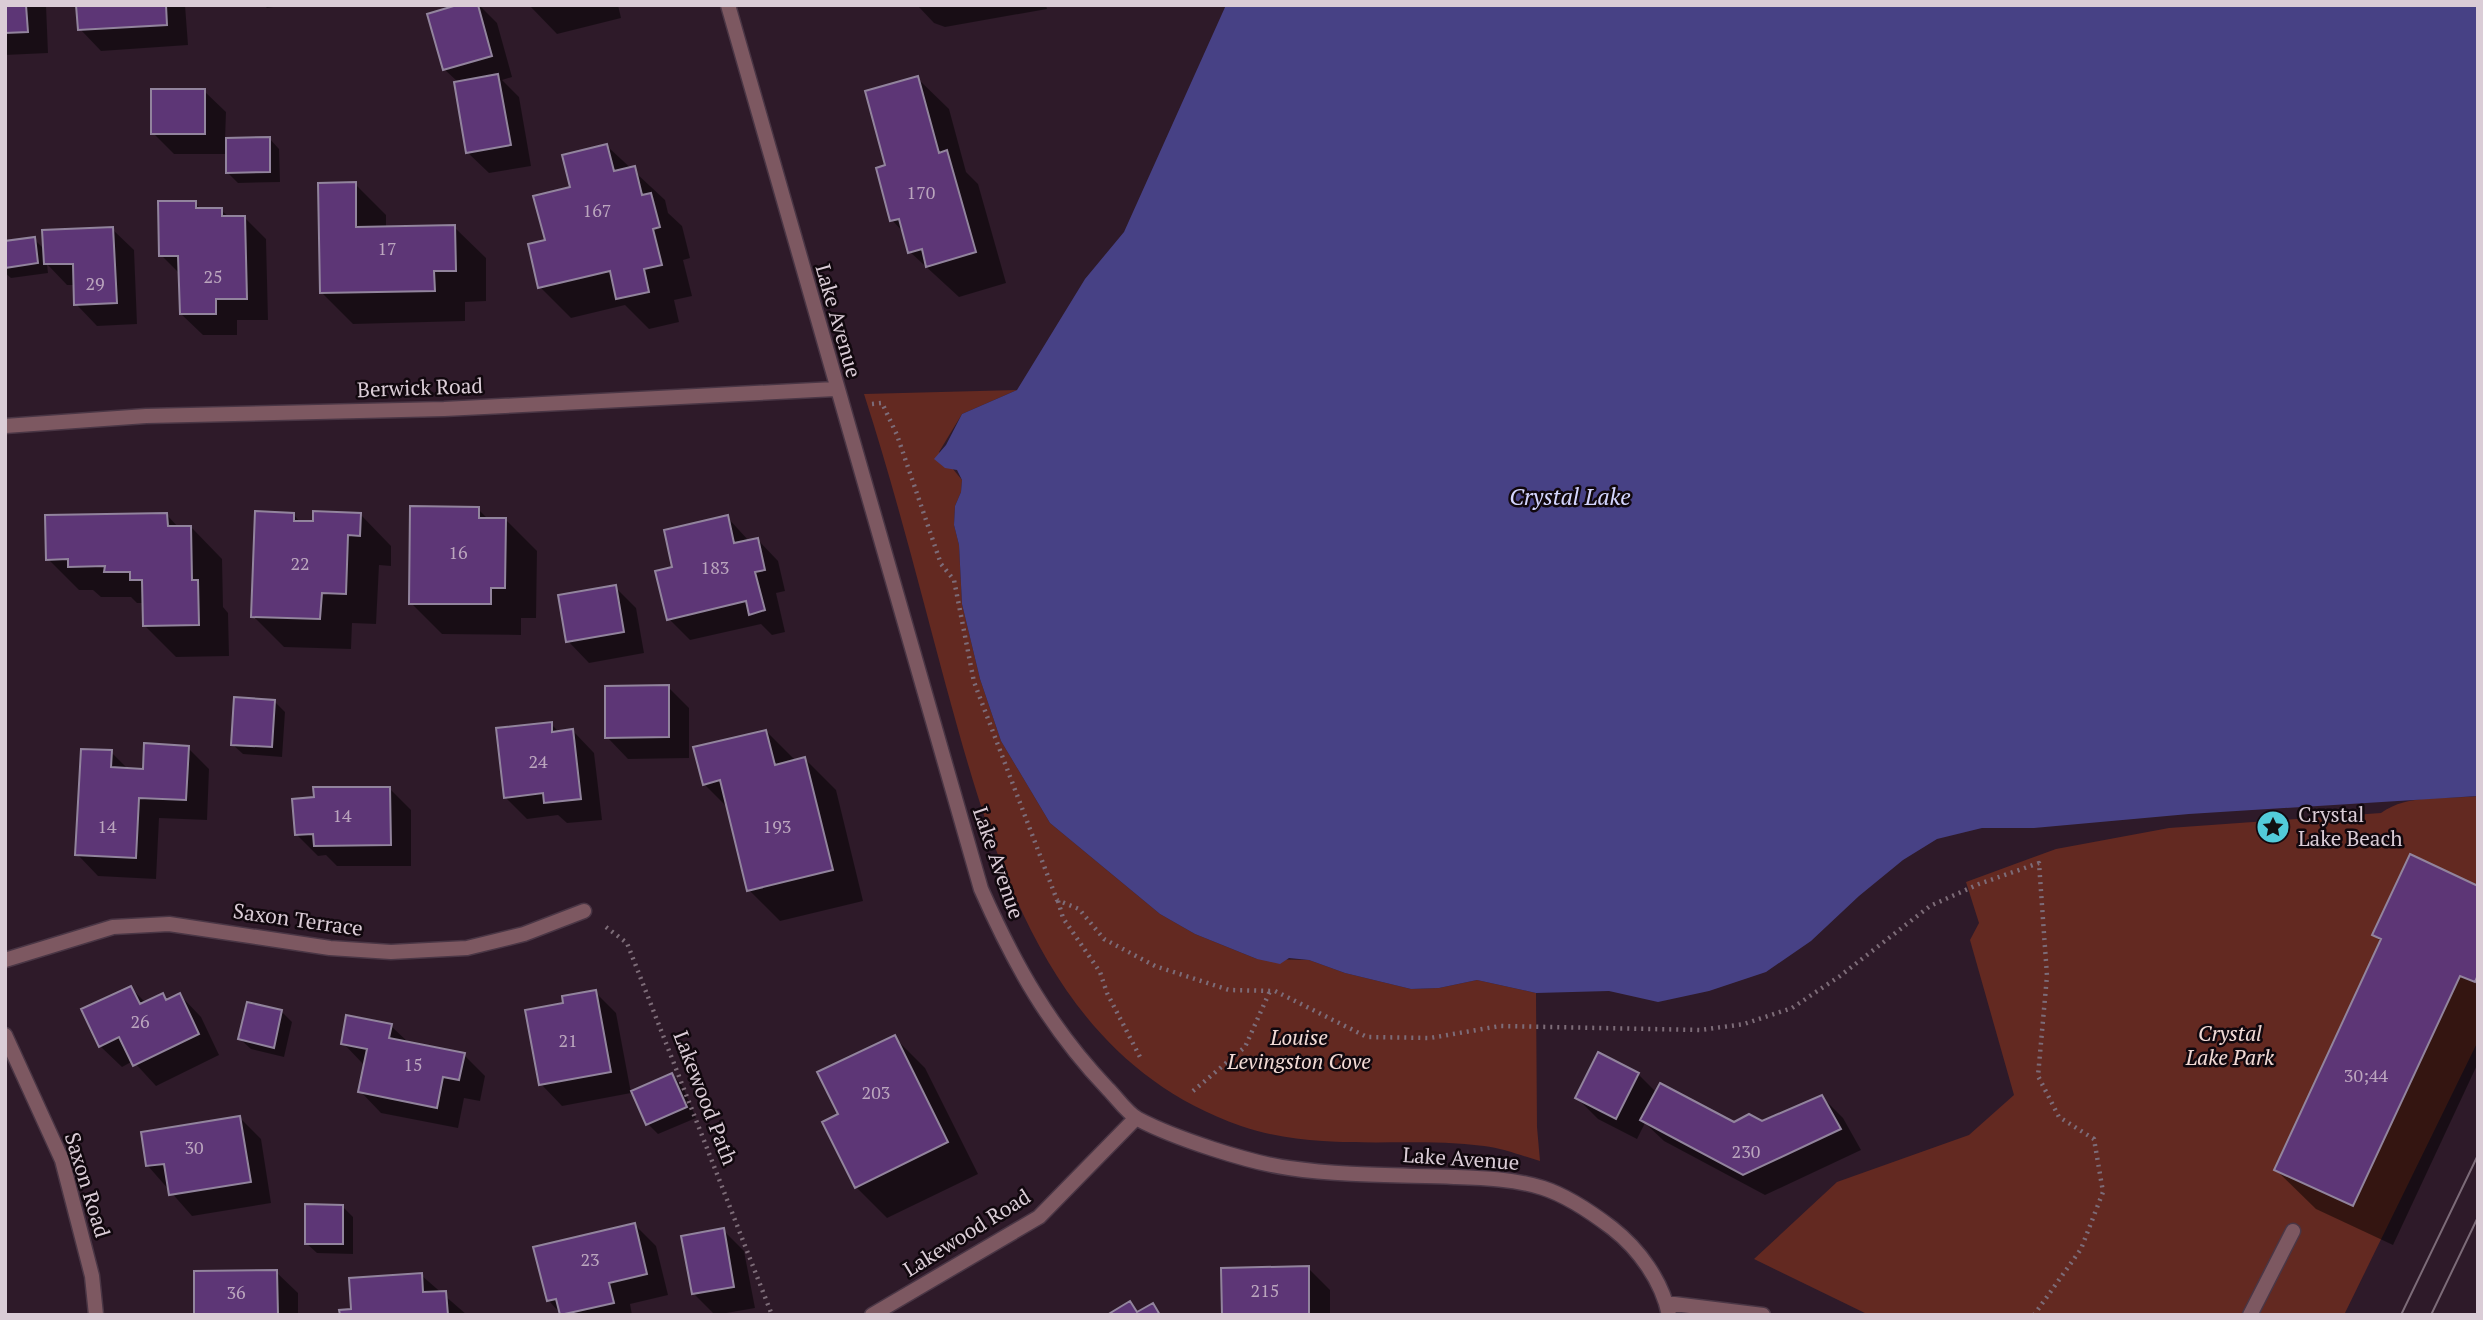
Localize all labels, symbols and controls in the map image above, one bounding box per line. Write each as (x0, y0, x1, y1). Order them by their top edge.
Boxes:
house number: 170 (907, 180, 935, 204)
house number: 167 (583, 198, 611, 222)
house number: 17 (377, 236, 397, 260)
street label: Lake Avenue (809, 261, 869, 381)
house number: 25 (203, 264, 223, 288)
house number: 29 (85, 271, 105, 295)
street label: Berwick Road (357, 371, 484, 403)
water label: Crystal Lake (1509, 481, 1631, 512)
house number: 16 (448, 540, 468, 564)
house number: 22 (290, 551, 310, 575)
house number: 183 (701, 555, 729, 579)
house number: 24 (528, 749, 548, 773)
place label: Crystal Lake Beach (2298, 800, 2403, 852)
house number: 14 (332, 803, 352, 827)
street label: Lake Avenue (967, 803, 1031, 922)
place icon: Crystal Lake Beach (2254, 808, 2292, 846)
house number: 14 (97, 814, 117, 838)
house number: 193 (763, 814, 791, 838)
street label: Saxon Terrace (232, 896, 365, 942)
house number: 26 (130, 1009, 150, 1033)
park label: Crystal Lake Park (2185, 1019, 2275, 1071)
park label: Louise Levingston Cove (1226, 1023, 1371, 1075)
street label: Lakewood Path (668, 1027, 744, 1169)
house number: 21 (558, 1028, 578, 1052)
house number: 15 (403, 1052, 423, 1076)
house number: 30;44 (2344, 1063, 2389, 1087)
house number: 203 (862, 1080, 890, 1104)
street label: Saxon Road (59, 1129, 117, 1241)
house number: 30 (184, 1135, 204, 1159)
house number: 230 (1732, 1139, 1760, 1163)
street label: Lake Avenue (1402, 1140, 1520, 1176)
street label: Lakewood Road (898, 1182, 1036, 1282)
house number: 23 (580, 1247, 600, 1271)
house number: 215 (1251, 1278, 1279, 1302)
house number: 36 (226, 1280, 246, 1304)

